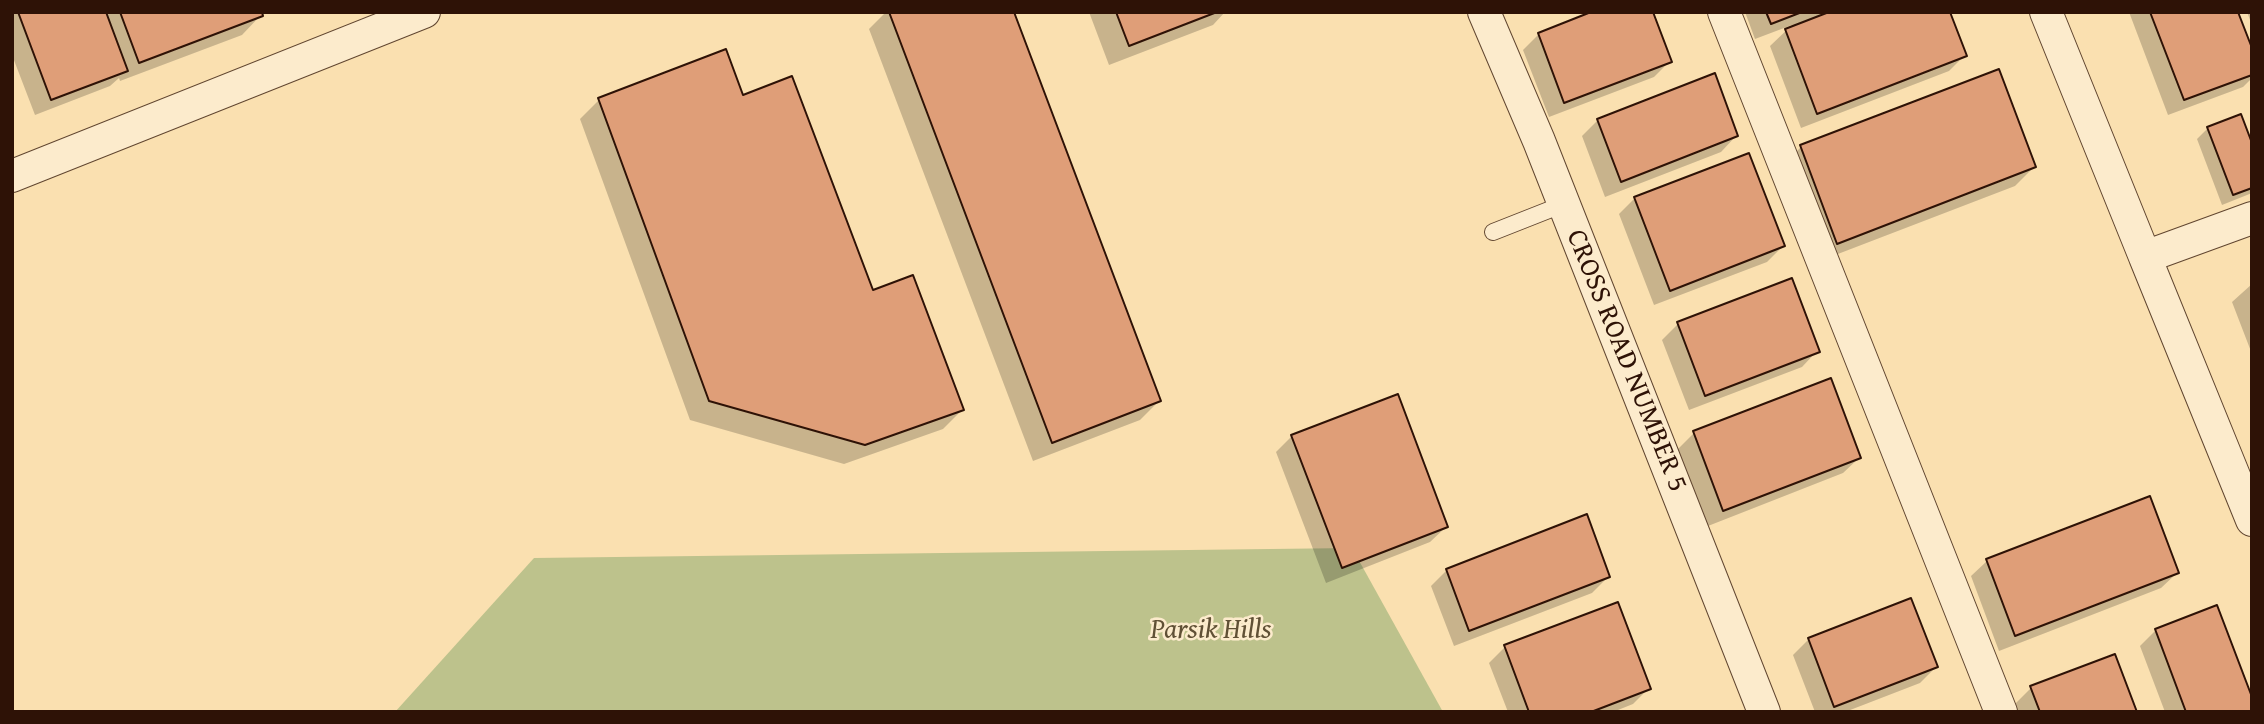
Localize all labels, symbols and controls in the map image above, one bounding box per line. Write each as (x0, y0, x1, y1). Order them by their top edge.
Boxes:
street label: CROSS ROAD NUMBER 5 (1558, 225, 1694, 497)
park label: Parsik Hills (1151, 614, 1271, 648)

